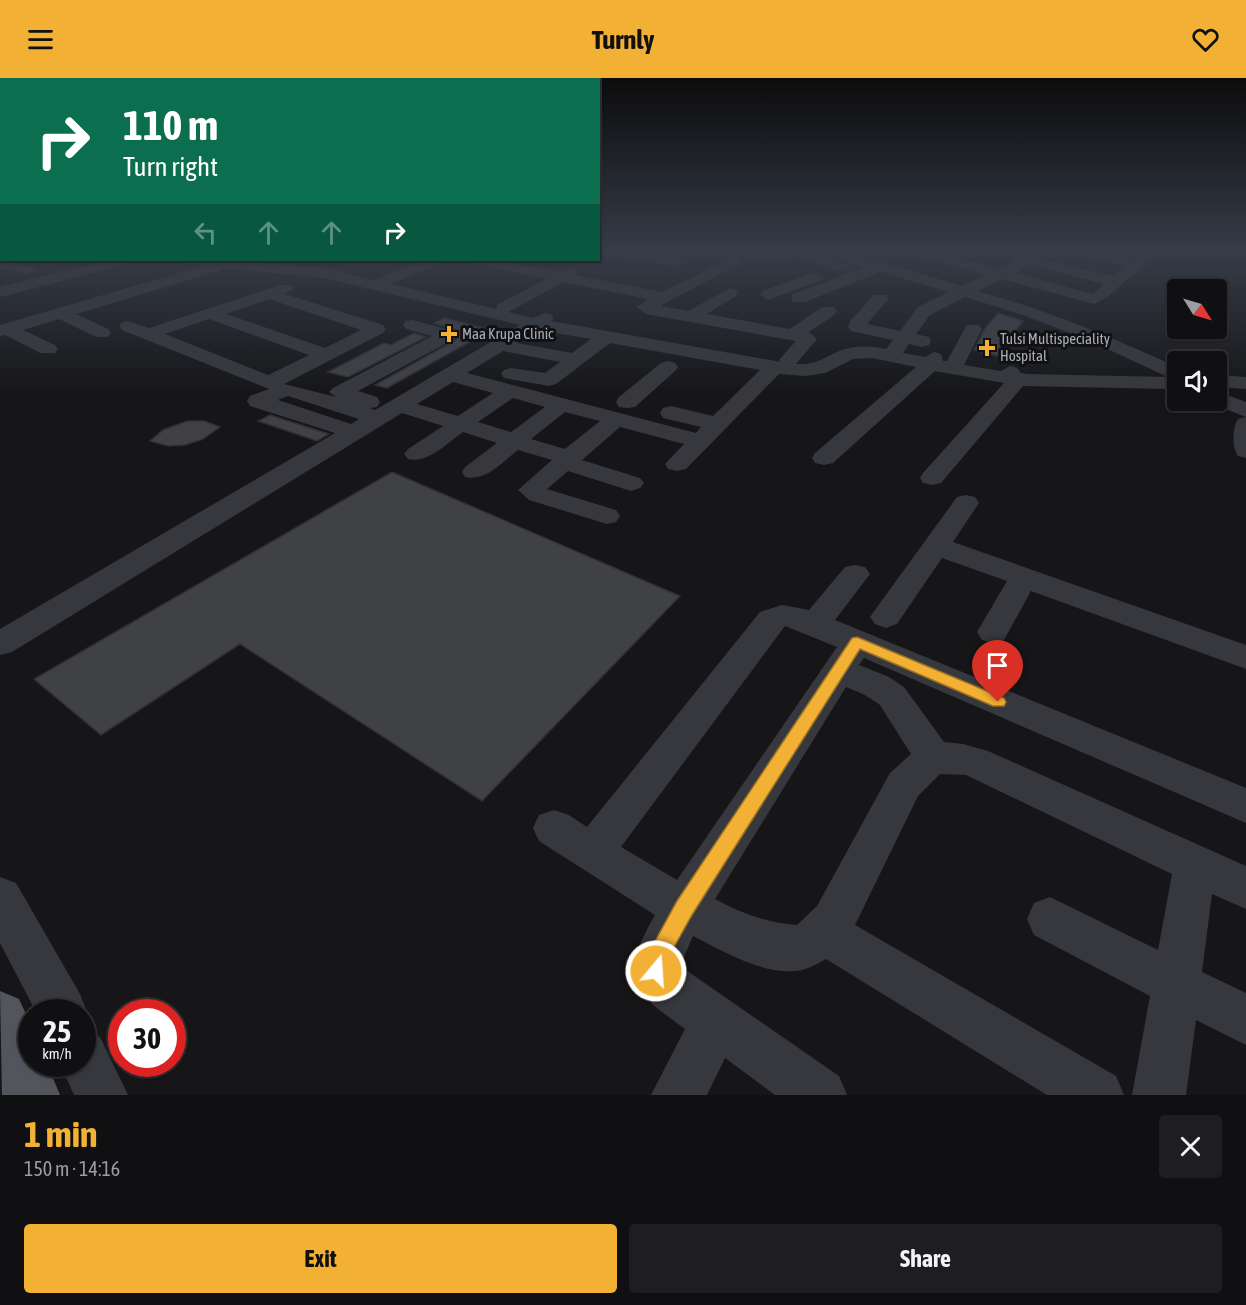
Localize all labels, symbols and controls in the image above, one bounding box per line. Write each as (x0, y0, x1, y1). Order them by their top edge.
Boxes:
icon: menu (24, 23, 57, 56)
icon: heart (1189, 23, 1222, 56)
text: Turnly (592, 24, 654, 55)
text: 110 m (123, 101, 218, 149)
icon: right (24, 102, 102, 180)
text: Turn right (123, 151, 218, 182)
icon: left (189, 216, 222, 249)
icon: ahead (252, 216, 285, 249)
icon: ahead (315, 216, 348, 249)
icon: right (378, 216, 411, 249)
north arrow (1167, 279, 1227, 339)
map controls (1167, 279, 1227, 411)
marker: Maa Krupa Clinic (440, 325, 458, 343)
place label: Maa Krupa Clinic (462, 325, 554, 342)
place label: Tulsi Multispeciality Hospital (1000, 330, 1110, 364)
marker: Tulsi Multispeciality Hospital (978, 339, 996, 357)
button: sound (1167, 351, 1227, 411)
pin (972, 640, 1023, 702)
icon: arrive (981, 649, 1014, 682)
position arrow (624, 939, 688, 1003)
speed limit sign: 30 (108, 999, 186, 1077)
text: 25 (43, 1014, 71, 1048)
text: km/h (42, 1045, 72, 1062)
text: 1 min (24, 1113, 98, 1155)
button: close (1159, 1115, 1222, 1178)
text: 150 m · 14:16 (24, 1157, 120, 1180)
button: Exit (24, 1224, 617, 1293)
button: Share (629, 1224, 1222, 1293)

